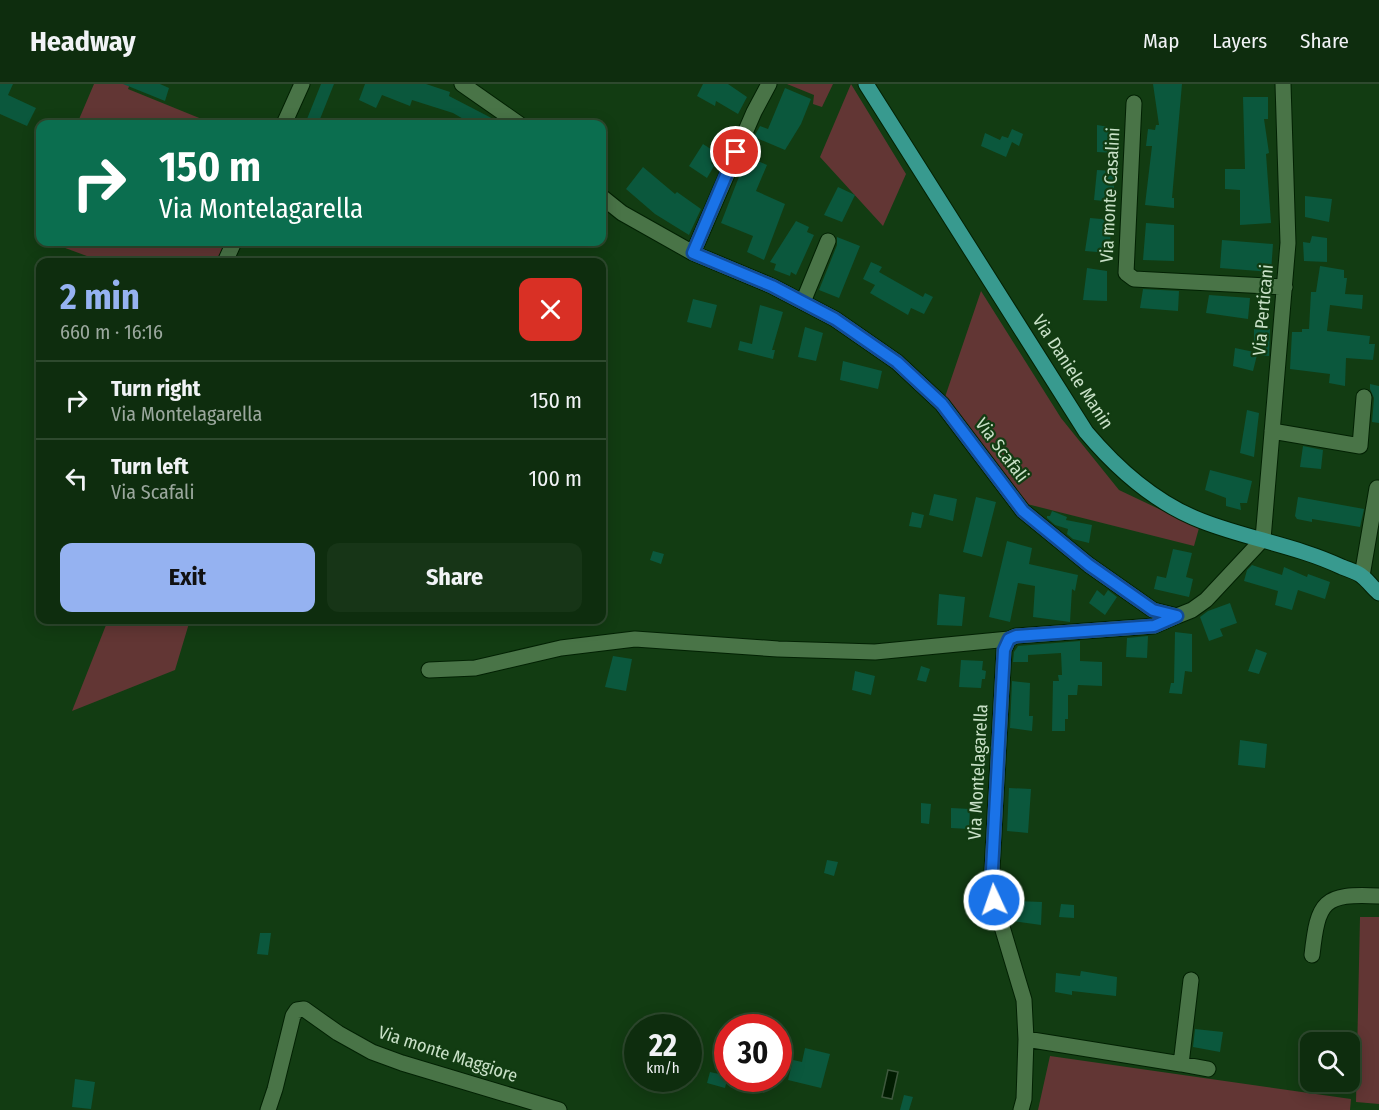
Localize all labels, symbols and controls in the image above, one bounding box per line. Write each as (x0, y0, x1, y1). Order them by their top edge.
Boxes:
text: Headway (30, 25, 136, 58)
text: Map (1143, 28, 1179, 54)
text: Layers (1212, 28, 1267, 54)
text: Share (1300, 28, 1349, 54)
pin (710, 126, 761, 177)
street label: Via monte Casalini (1095, 127, 1125, 263)
icon: arrive (719, 135, 752, 168)
text: 150 m (159, 142, 261, 192)
icon: right (60, 144, 138, 222)
text: Via Montelagarella (159, 193, 363, 225)
street label: Via Perticani (1248, 263, 1278, 357)
text: 2 min (60, 275, 140, 319)
button: close (519, 278, 582, 341)
street label: Via Daniele Manin (1028, 311, 1118, 433)
text: 660 m · 16:16 (60, 320, 163, 344)
text: Turn right (111, 375, 200, 402)
icon: right (60, 384, 93, 417)
text: 150 m (530, 387, 582, 414)
text: Via Montelagarella (111, 402, 262, 426)
street label: Via Scafali (971, 413, 1033, 487)
text: Turn left (111, 453, 189, 480)
icon: left (60, 462, 93, 495)
text: 100 m (528, 465, 582, 492)
text: Via Scafali (111, 480, 194, 504)
button: Exit (60, 543, 315, 612)
button: Share (327, 543, 582, 612)
street label: Via Montelagarella (963, 703, 993, 841)
position arrow (962, 868, 1026, 932)
speed limit sign: 30 (714, 1014, 792, 1092)
street label: Via monte Maggiore (375, 1021, 521, 1087)
text: 22 (649, 1028, 677, 1064)
map controls (1300, 1032, 1360, 1092)
button: search (1300, 1032, 1360, 1092)
text: km/h (646, 1059, 680, 1077)

